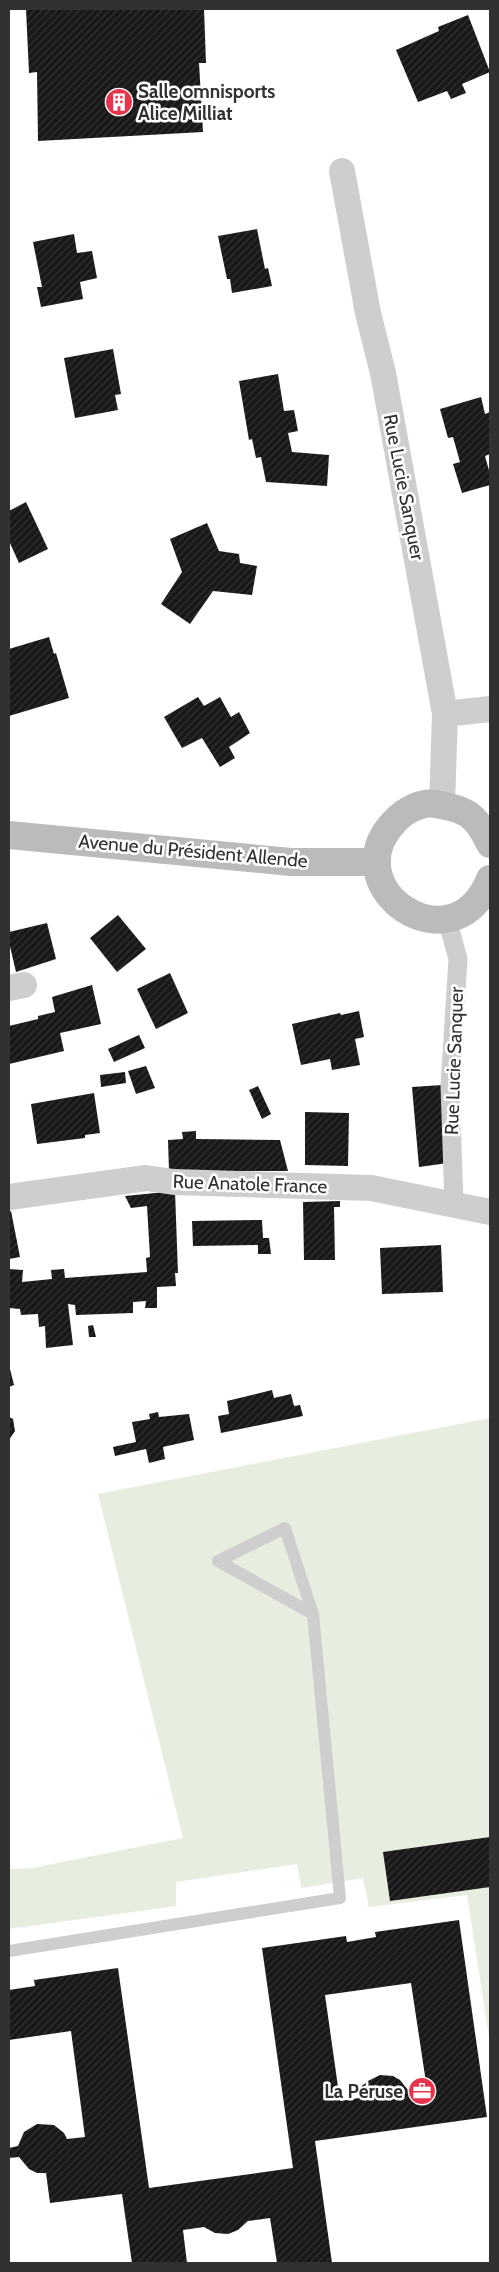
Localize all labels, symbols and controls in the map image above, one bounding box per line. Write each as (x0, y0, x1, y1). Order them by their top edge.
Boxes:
place label: Salle omnisports Alice Milliat (138, 80, 275, 125)
building icon: Salle omnisports Alice Milliat (104, 87, 134, 117)
street label: Rue Lucie Sanquer (379, 412, 429, 562)
street label: Avenue du Président Allende (77, 830, 309, 872)
street label: Rue Lucie Sanquer (440, 986, 468, 1136)
street label: Rue Anatole France (172, 1170, 328, 1198)
office icon: La Péruse (407, 2076, 437, 2106)
place label: La Péruse (324, 2080, 403, 2103)

